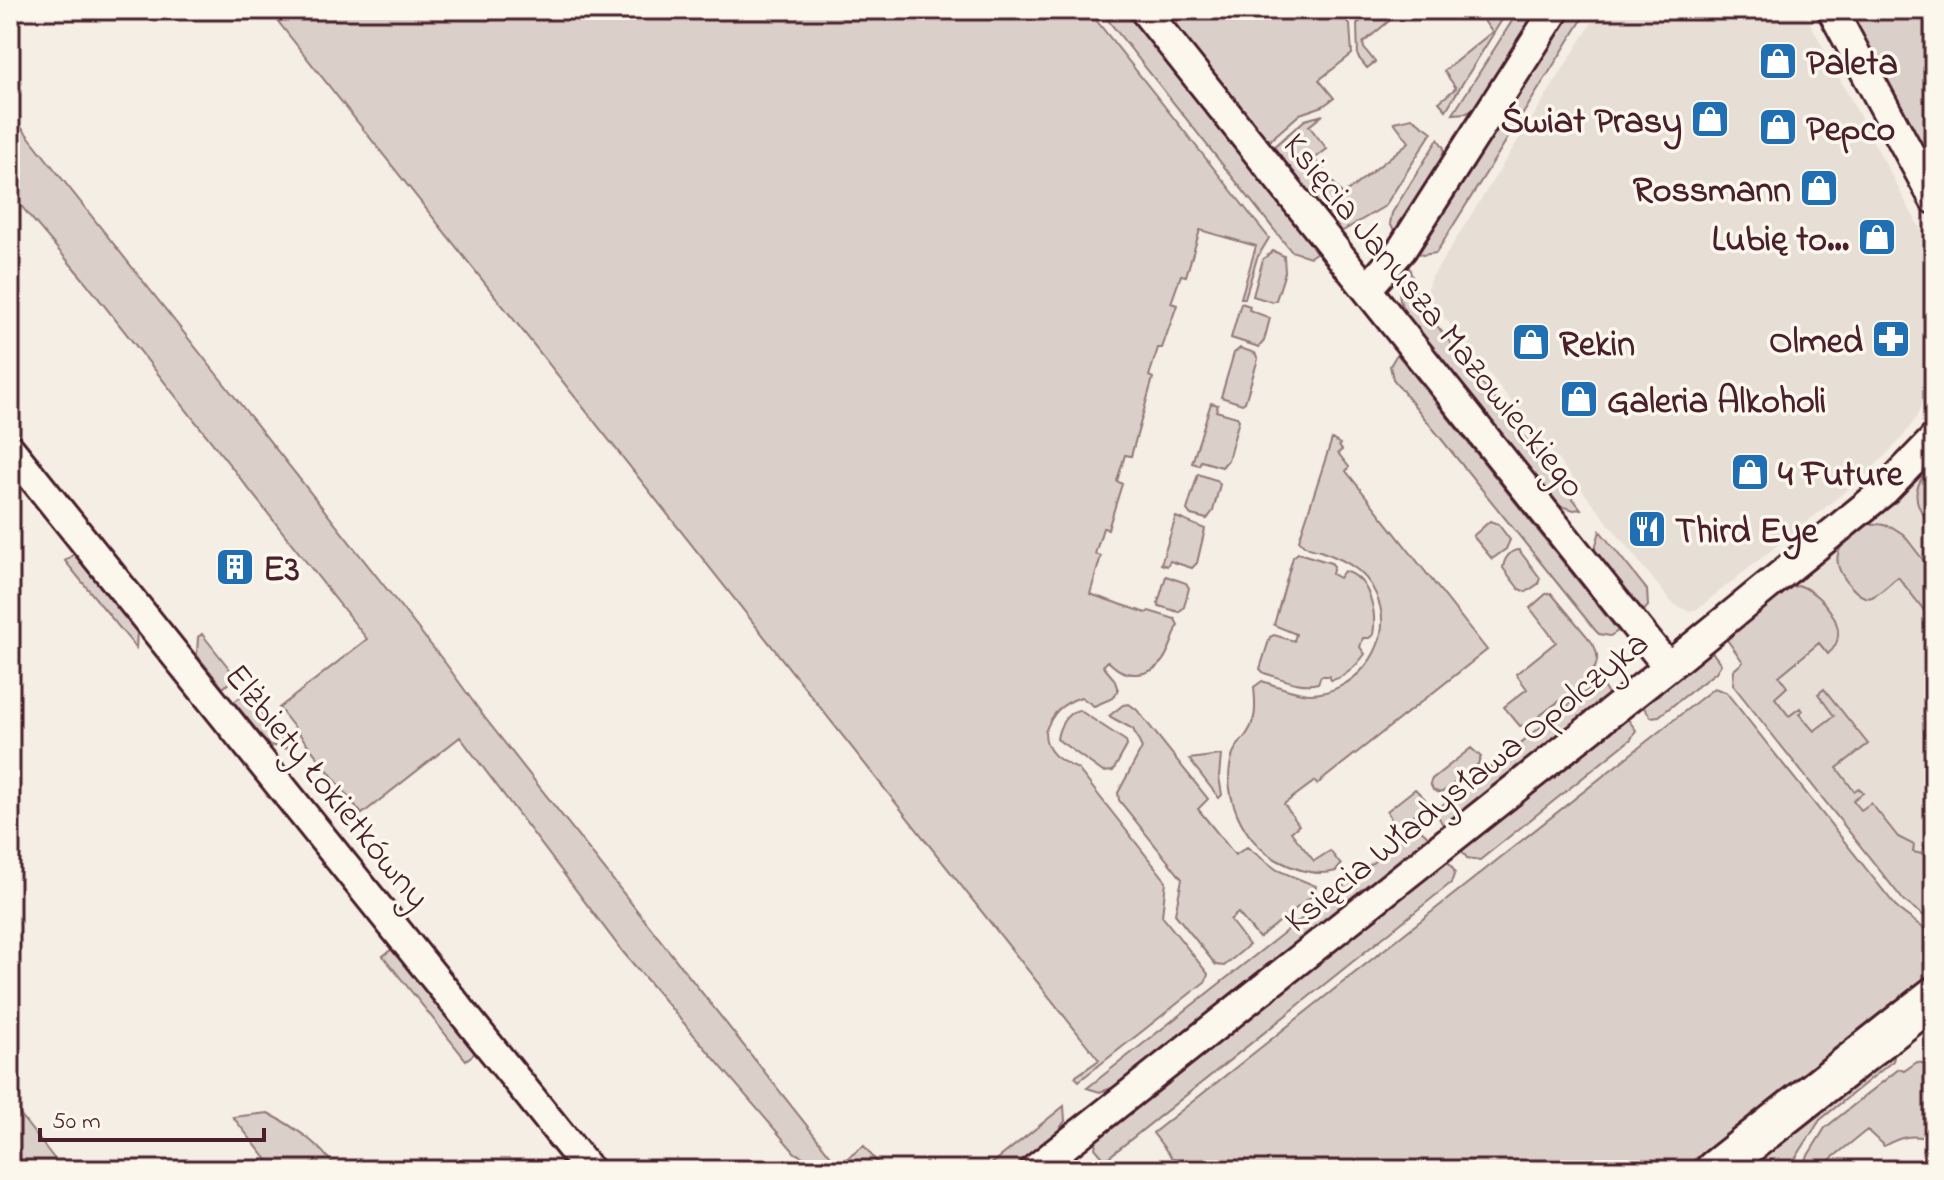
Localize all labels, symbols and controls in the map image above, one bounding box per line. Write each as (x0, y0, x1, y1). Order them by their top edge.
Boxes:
place label: Paleta (1806, 39, 1898, 92)
shop icon: Paleta (1757, 40, 1799, 82)
place label: Świat Prasy (1501, 97, 1682, 150)
shop icon: Świat Prasy (1689, 98, 1731, 140)
place label: Pepco (1806, 105, 1895, 158)
shop icon: Pepco (1757, 106, 1799, 148)
street label: Księcia Janusza Mazowieckiego (1268, 123, 1597, 511)
place label: Rossmann (1633, 166, 1791, 219)
shop icon: Rossmann (1798, 167, 1840, 209)
place label: Lubię to... (1712, 215, 1849, 268)
shop icon: Lubię to... (1856, 216, 1898, 258)
place label: Olmed (1769, 317, 1864, 370)
pharmacy icon: Olmed (1870, 318, 1912, 360)
place label: Rekin (1559, 320, 1635, 373)
shop icon: Rekin (1510, 321, 1552, 363)
place label: Galeria Alkoholi (1607, 377, 1826, 430)
shop icon: Galeria Alkoholi (1558, 378, 1600, 420)
place label: 4 Future (1778, 450, 1904, 503)
shop icon: 4 Future (1729, 451, 1771, 493)
place label: Third Eye (1675, 507, 1818, 560)
restaurant icon: Third Eye (1626, 508, 1668, 550)
place label: E3 (263, 545, 300, 598)
building icon: E3 (214, 546, 256, 588)
street label: Księcia Władysława Opolczyka (1274, 619, 1662, 948)
street label: Elżbiety Łokietkówny (210, 653, 441, 922)
scale bar (40, 1092, 264, 1142)
text: 50 m (52, 1105, 101, 1140)

